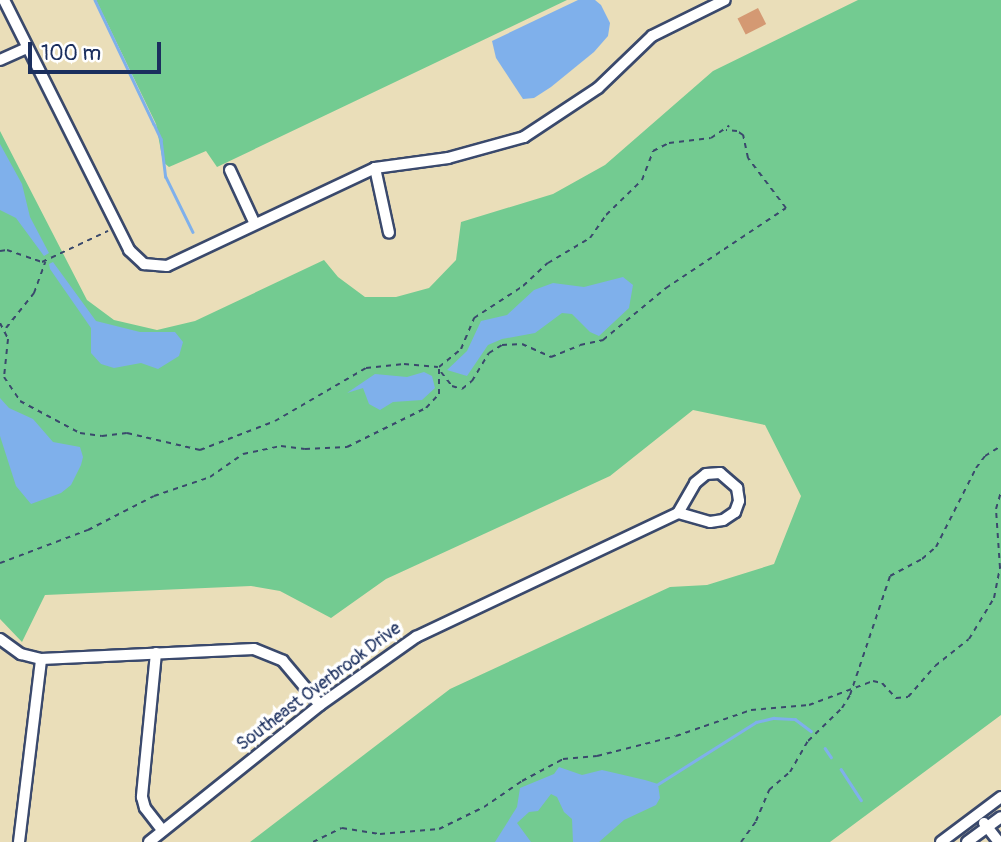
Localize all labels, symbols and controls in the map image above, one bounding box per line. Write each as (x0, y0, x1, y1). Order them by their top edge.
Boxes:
scale bar (32, 28, 164, 72)
text: 100 m (41, 40, 101, 67)
street label: Southeast Overbrook Drive (233, 618, 405, 756)

